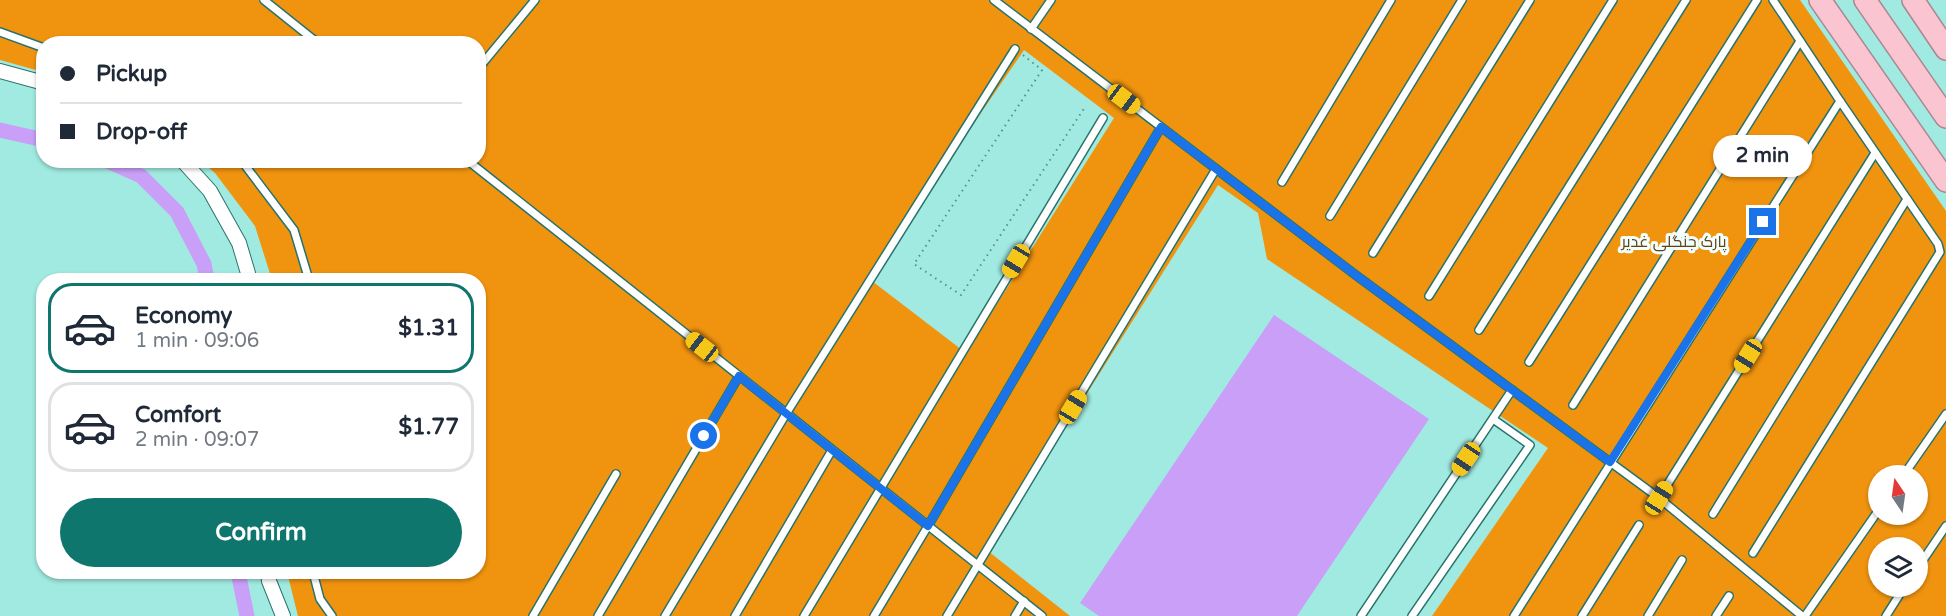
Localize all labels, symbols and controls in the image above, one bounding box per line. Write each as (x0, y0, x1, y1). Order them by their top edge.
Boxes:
text: Pickup (96, 61, 167, 87)
car (1104, 81, 1144, 117)
text: Drop-off (96, 119, 187, 145)
callout: 2 min (1714, 135, 1812, 177)
text: 2 min (1736, 144, 1789, 168)
route end (1749, 208, 1776, 235)
park label: پارک جنگلی غدیر (1620, 232, 1727, 253)
car (999, 241, 1033, 281)
icon: car (63, 301, 117, 355)
text: Economy (135, 303, 232, 329)
text: $1.31 (398, 315, 459, 341)
text: 1 min · 09:06 (135, 329, 259, 353)
car (682, 329, 722, 365)
car (1731, 336, 1765, 376)
car (1056, 387, 1090, 427)
icon: car (63, 400, 117, 454)
text: Comfort (135, 402, 221, 428)
text: $1.77 (398, 414, 459, 440)
route start (690, 422, 717, 449)
text: 2 min · 09:07 (135, 428, 259, 452)
car (1448, 439, 1484, 479)
north arrow (1868, 465, 1928, 525)
map controls (1868, 465, 1928, 597)
car (1642, 478, 1676, 518)
button: Confirm (60, 498, 462, 567)
button: layers (1868, 537, 1928, 597)

